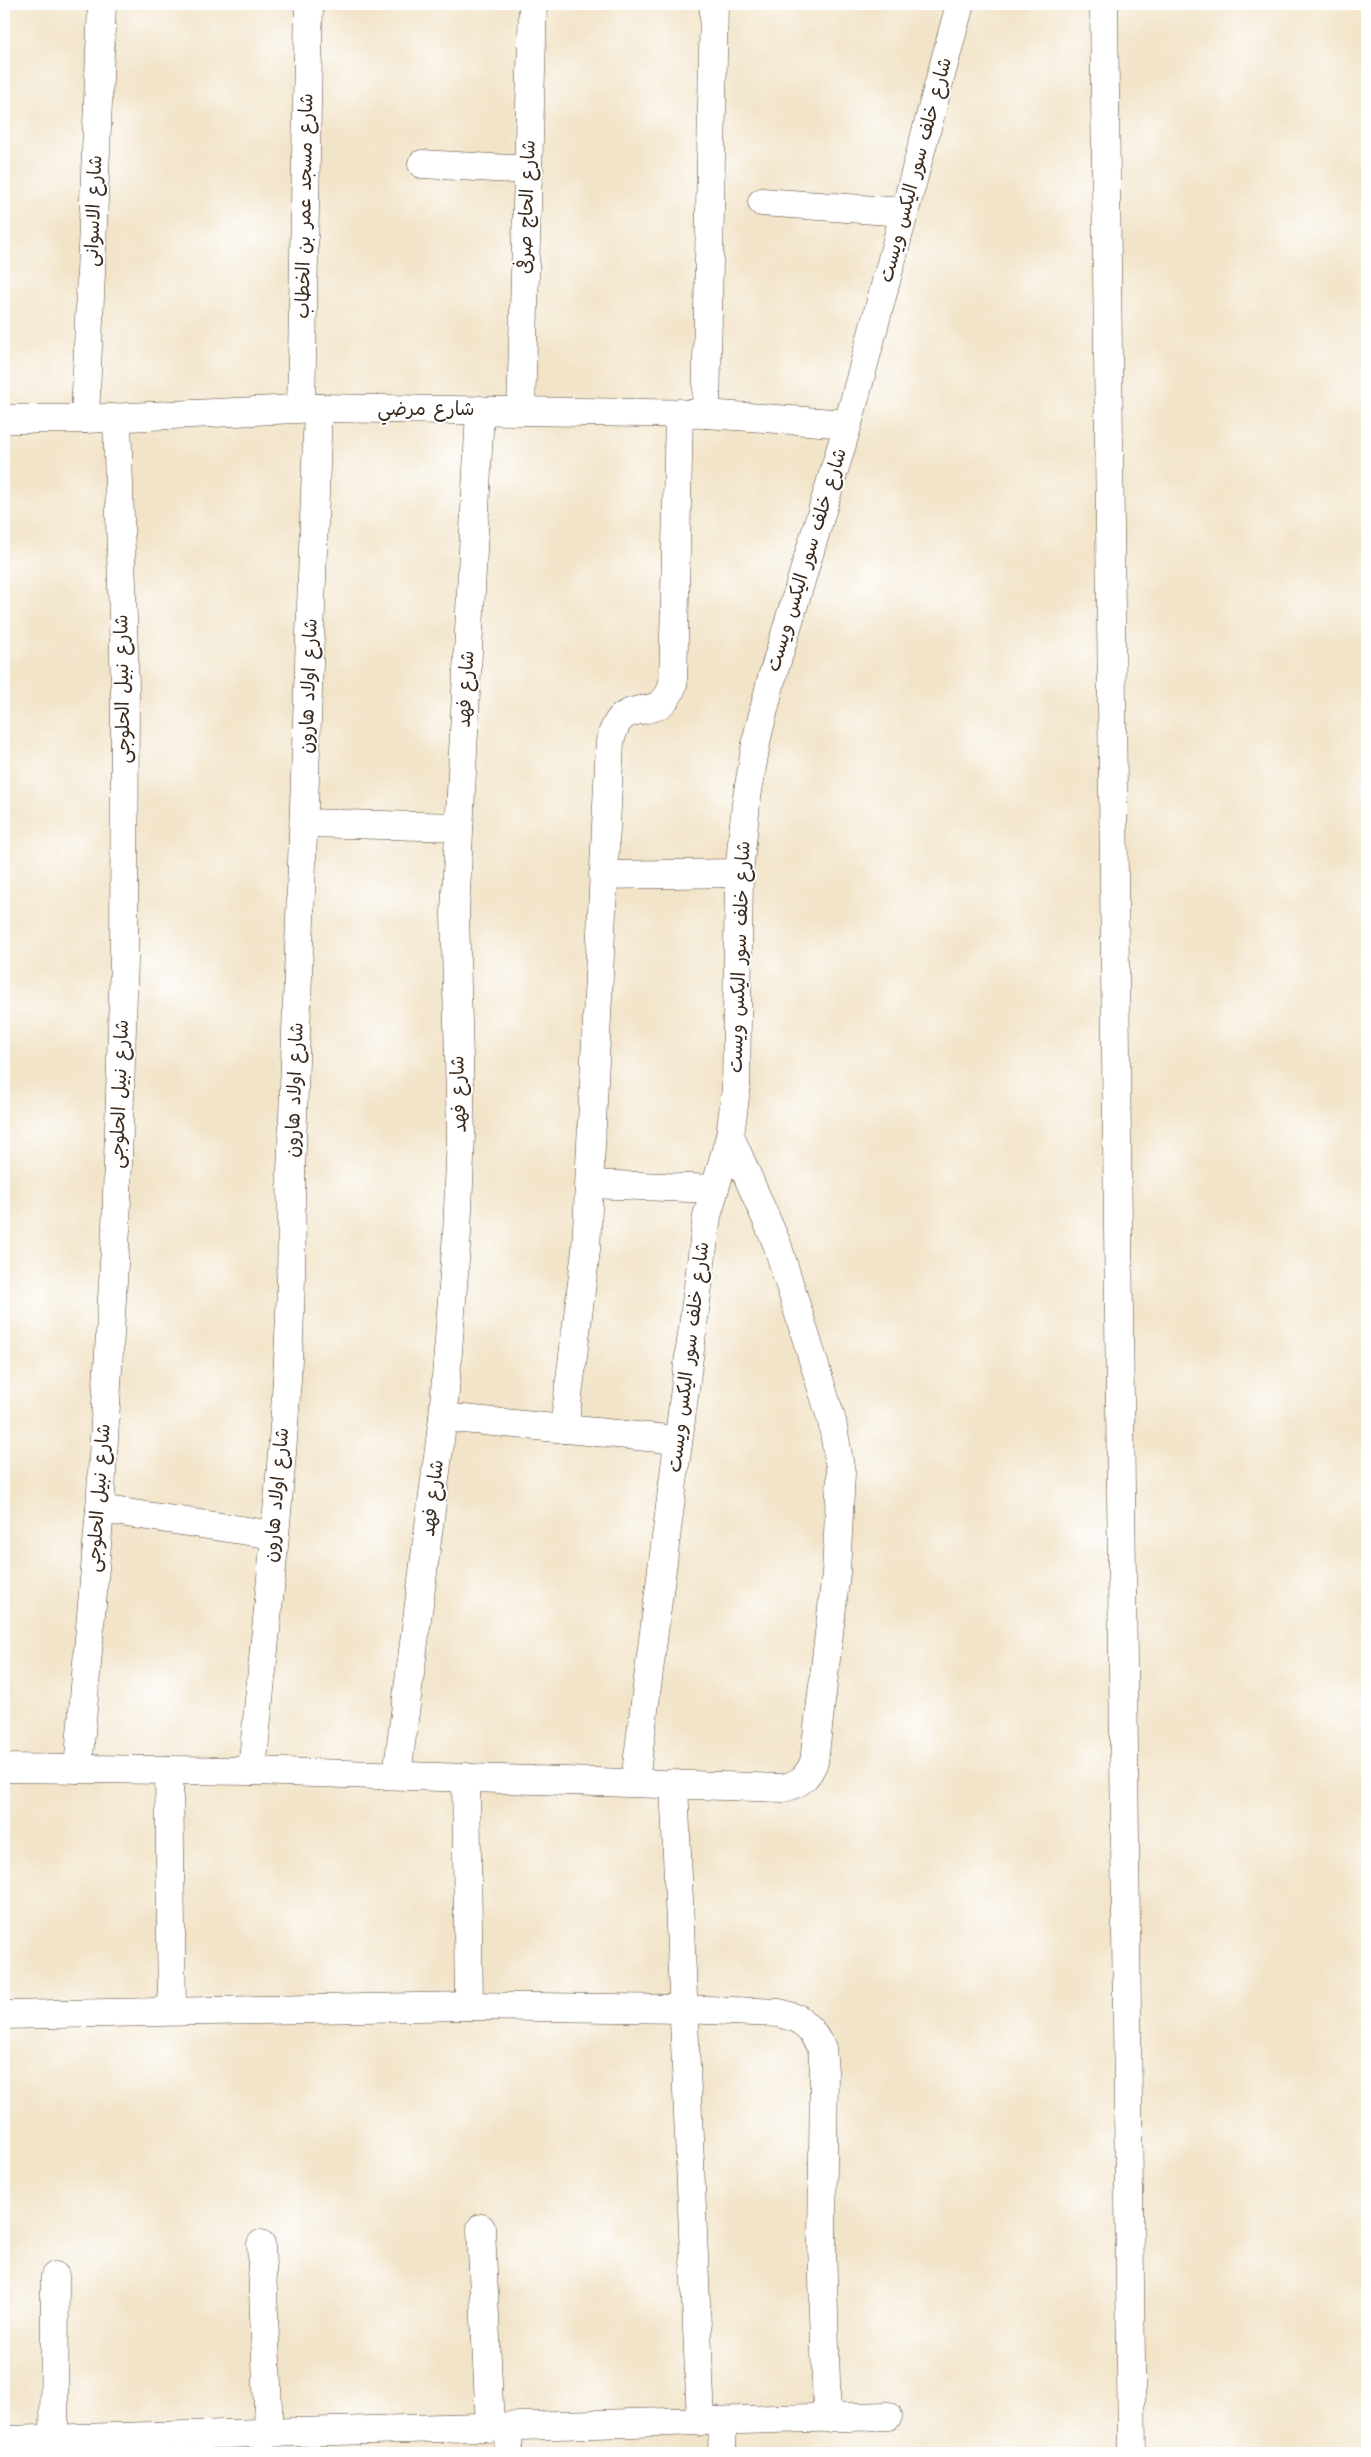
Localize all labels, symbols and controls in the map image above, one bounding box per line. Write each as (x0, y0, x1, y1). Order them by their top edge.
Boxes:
street label: شارع خلف سور اليكس ويست (873, 54, 959, 286)
street label: شارع مسجد عمر بن الخطاب (290, 93, 320, 319)
street label: شارع الحاج صرفى (511, 139, 543, 275)
street label: شارع الاسوانى (79, 155, 109, 267)
street label: شارع مرضي (377, 396, 475, 425)
street label: شارع خلف سور اليكس ويست (760, 445, 854, 675)
street label: شارع نبيل الحلوجى (108, 614, 138, 764)
street label: شارع اولاد هارون (293, 618, 325, 754)
street label: شارع فهد (450, 650, 482, 728)
street label: شارع خلف سور اليكس ويست (722, 840, 758, 1074)
street label: شارع نبيل الحلوجى (104, 1019, 136, 1169)
street label: شارع اولاد هارون (279, 1022, 311, 1158)
street label: شارع فهد (444, 1055, 474, 1133)
street label: شارع خلف سور اليكس ويست (661, 1240, 717, 1474)
street label: شارع نبيل الحلوجى (80, 1423, 118, 1573)
street label: شارع اولاد هارون (258, 1426, 296, 1564)
street label: شارع فهد (415, 1458, 451, 1538)

